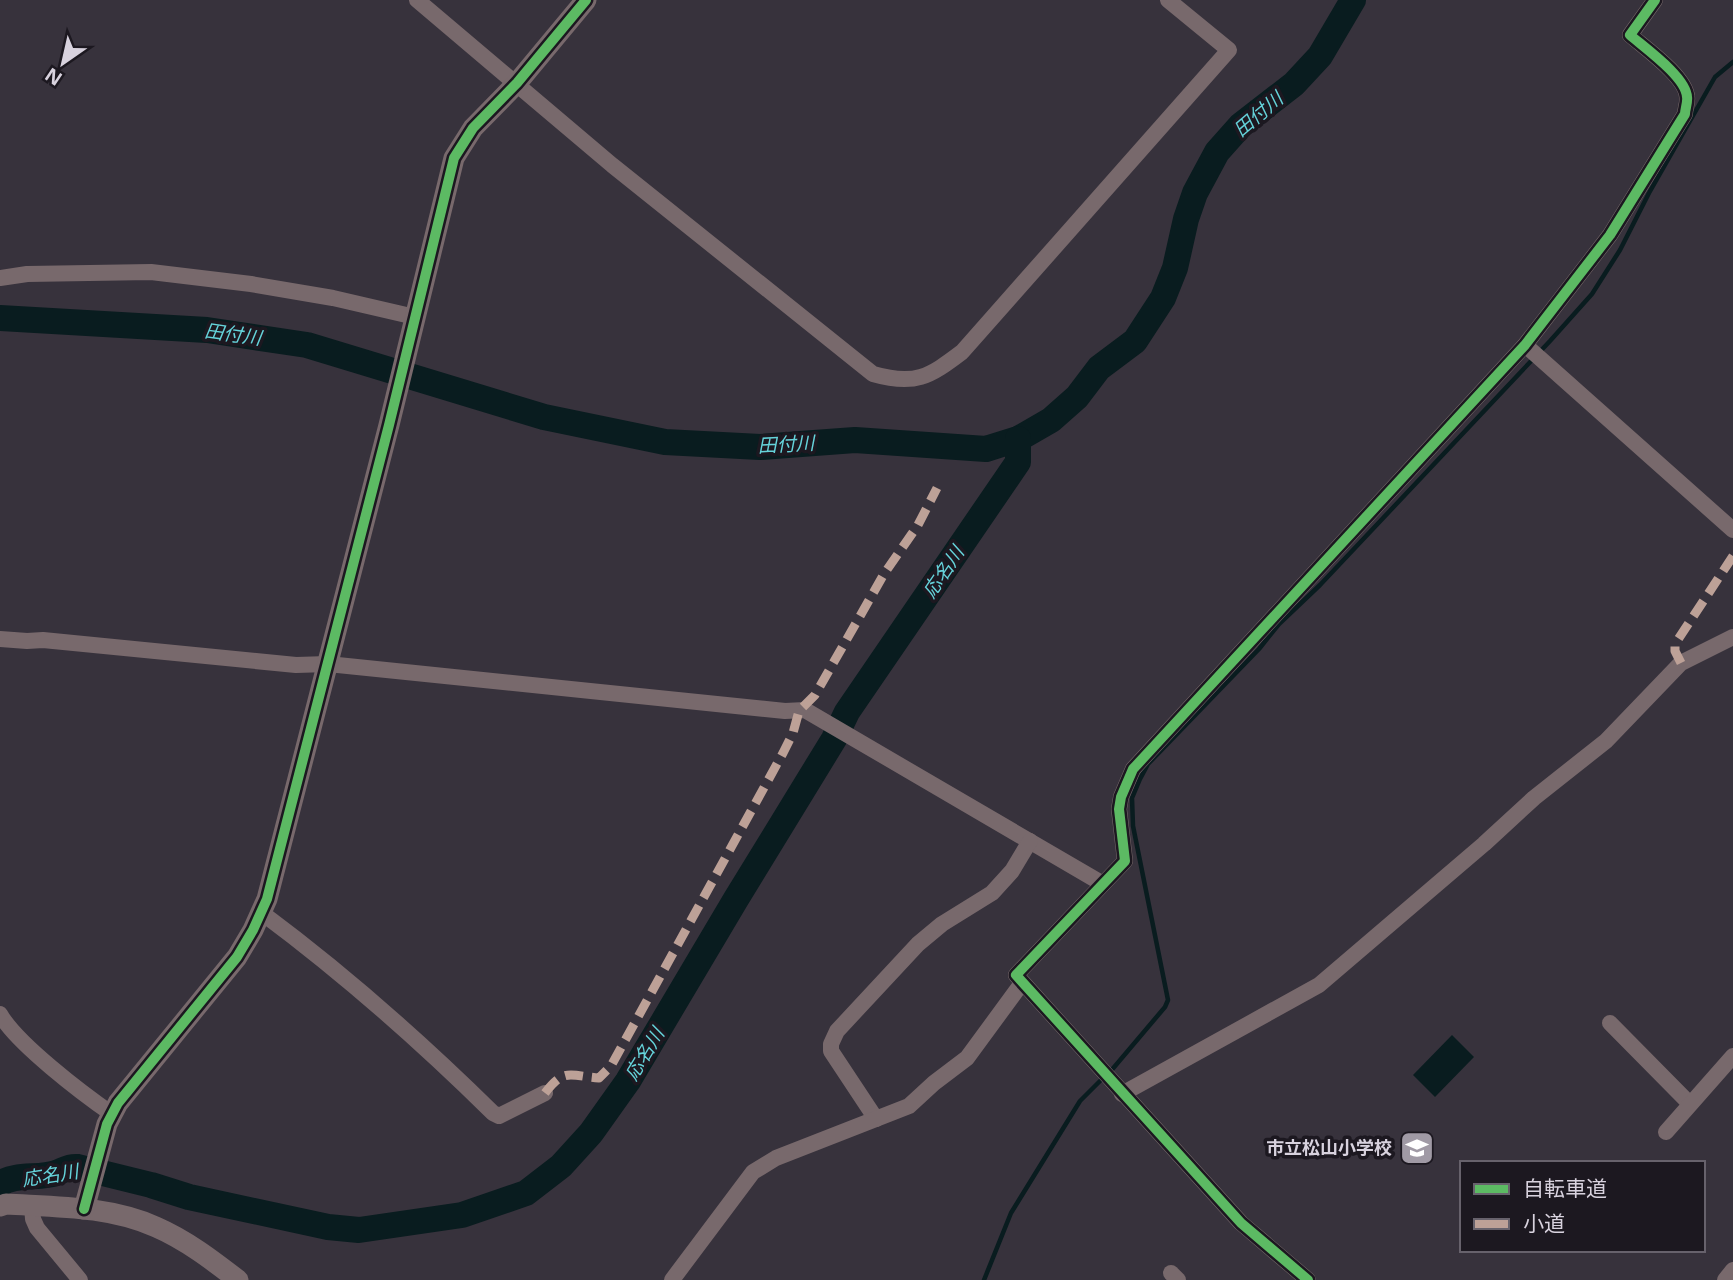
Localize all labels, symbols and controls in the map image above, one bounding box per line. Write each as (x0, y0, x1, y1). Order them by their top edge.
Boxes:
north arrow (28, 28, 98, 98)
text: N (40, 62, 67, 92)
water label: 田付川 (1228, 84, 1290, 142)
water label: 田付川 (203, 317, 265, 351)
water label: 田付川 (757, 429, 817, 458)
water label: 応名川 (916, 539, 971, 603)
water label: 応名川 (618, 1021, 671, 1085)
school or university icon: 市立松山小学校 (1398, 1129, 1436, 1167)
place label: 市立松山小学校 (1266, 1135, 1392, 1159)
water label: 応名川 (20, 1157, 82, 1192)
legend (1460, 1161, 1705, 1252)
text: 自転車道 (1523, 1174, 1607, 1202)
text: 小道 (1523, 1209, 1565, 1237)

